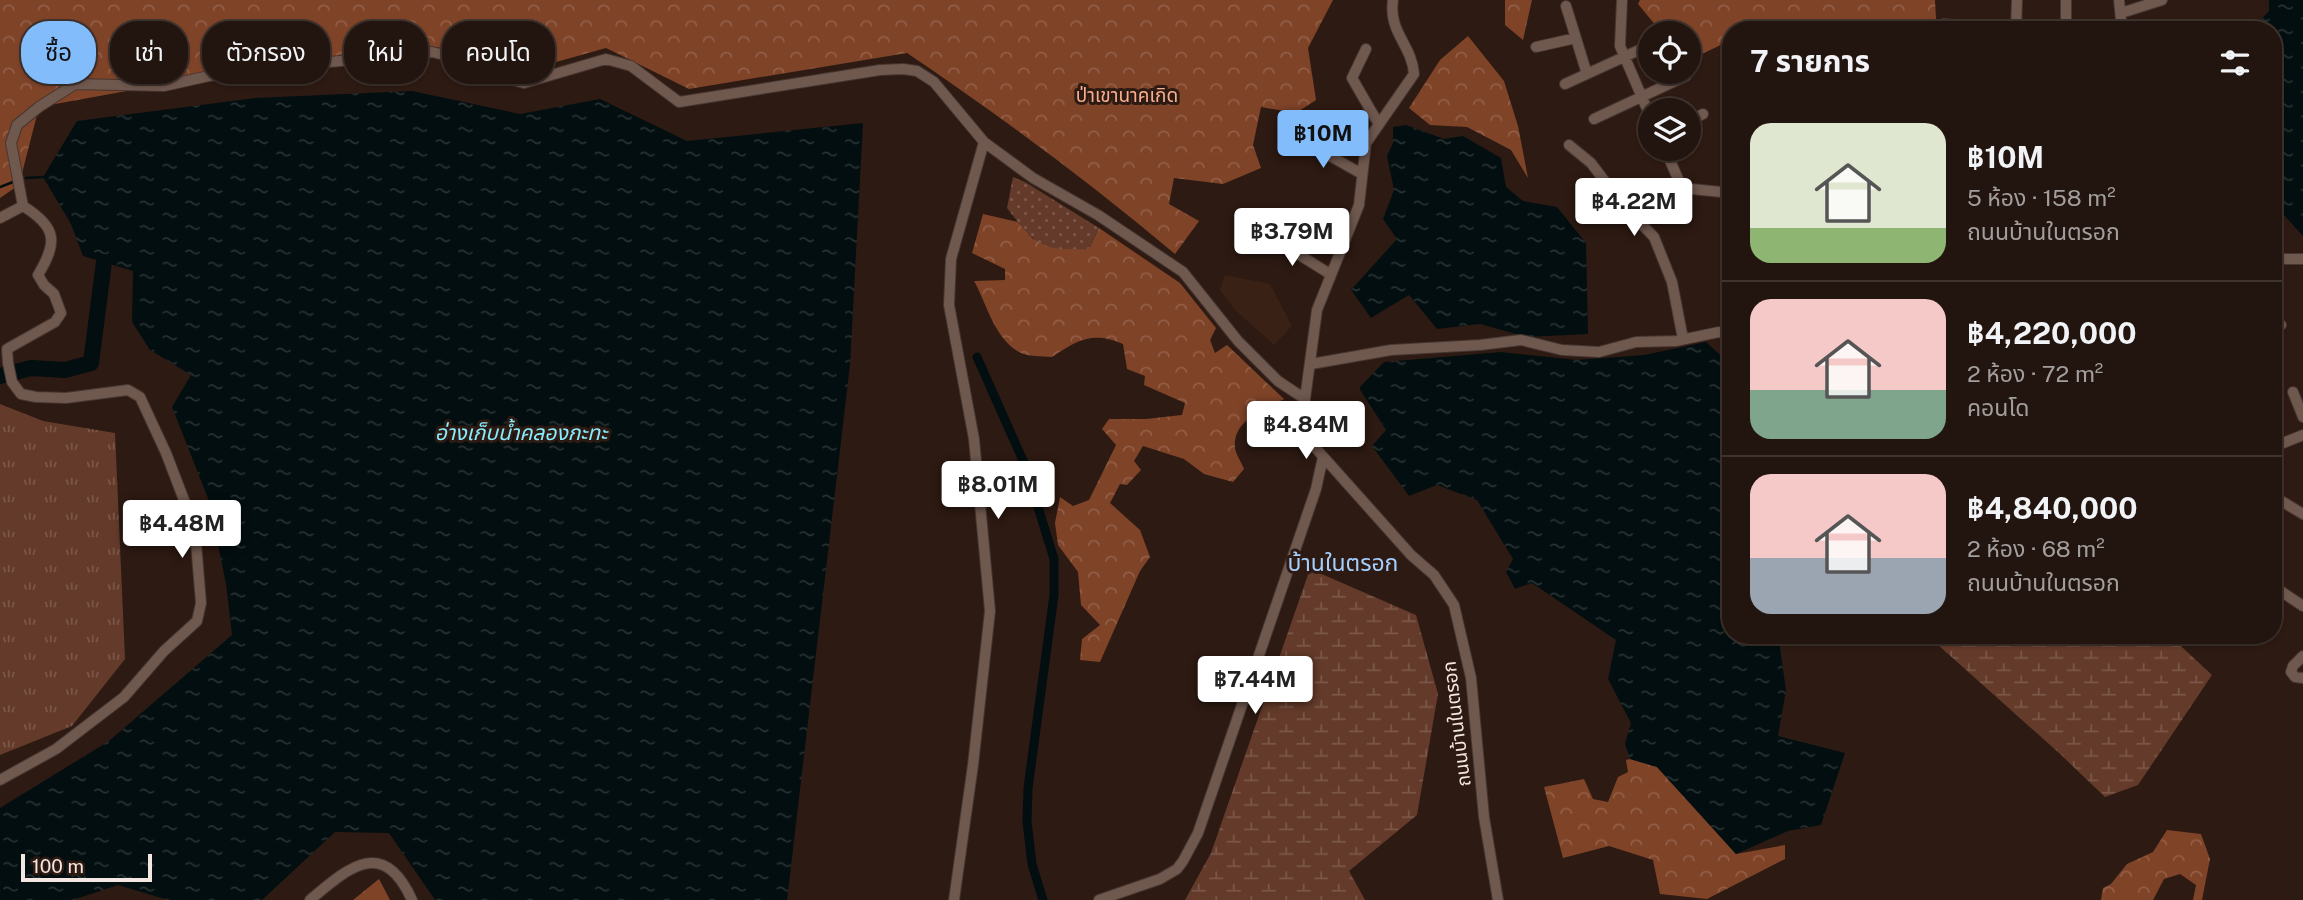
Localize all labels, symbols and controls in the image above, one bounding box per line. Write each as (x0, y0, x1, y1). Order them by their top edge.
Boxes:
chip: ซื้อ (21, 21, 96, 84)
chip: เช่า (110, 21, 188, 84)
chip: ตัวกรอง (202, 21, 330, 84)
chip: ใหม่ (344, 21, 428, 84)
chip: คอนโด (442, 21, 555, 84)
map controls (1638, 21, 1701, 161)
button: locate (1638, 21, 1701, 84)
text: 7 รายการ (1750, 43, 1870, 79)
icon: filters (2216, 44, 2254, 82)
park label: ป่าเขานาคเกิด (1076, 84, 1178, 106)
button: layers (1638, 98, 1701, 161)
pin: ฿10M (1282, 110, 1364, 170)
text: ฿10M (1293, 119, 1353, 146)
text: ฿10M (1967, 139, 2044, 175)
icon: home (1806, 151, 1890, 235)
pin: ฿4.22M (1577, 178, 1691, 238)
text: 5 ห้อง · 158 m² (1967, 184, 2116, 211)
text: ฿4.22M (1591, 187, 1677, 214)
pin: ฿3.79M (1235, 208, 1349, 268)
text: ฿3.79M (1250, 217, 1334, 244)
text: ถนนบ้านในตรอก (1967, 218, 2120, 245)
text: ฿4,220,000 (1967, 315, 2137, 351)
icon: home (1806, 327, 1890, 411)
text: 2 ห้อง · 72 m² (1967, 360, 2103, 387)
text: คอนโด (1967, 394, 2029, 421)
pin: ฿4.84M (1249, 402, 1363, 461)
text: ฿4.84M (1263, 410, 1349, 437)
water label: อ่างเก็บน้ำคลองกะทะ (435, 418, 609, 445)
pin: ฿8.01M (941, 462, 1055, 521)
text: ฿8.01M (958, 470, 1038, 497)
text: ฿4,840,000 (1967, 490, 2138, 526)
pin: ฿4.48M (125, 500, 239, 560)
icon: home (1806, 502, 1890, 586)
text: ฿4.48M (139, 509, 225, 536)
text: 2 ห้อง · 68 m² (1967, 535, 2105, 562)
district label: บ้านในตรอก (1288, 549, 1398, 576)
text: ถนนบ้านในตรอก (1967, 569, 2120, 596)
pin: ฿7.44M (1198, 656, 1312, 716)
street label: ถนนบ้านในตรอก (1437, 660, 1475, 788)
text: ฿7.44M (1214, 665, 1296, 692)
scale bar (21, 851, 152, 883)
text: 100 m (32, 855, 84, 877)

